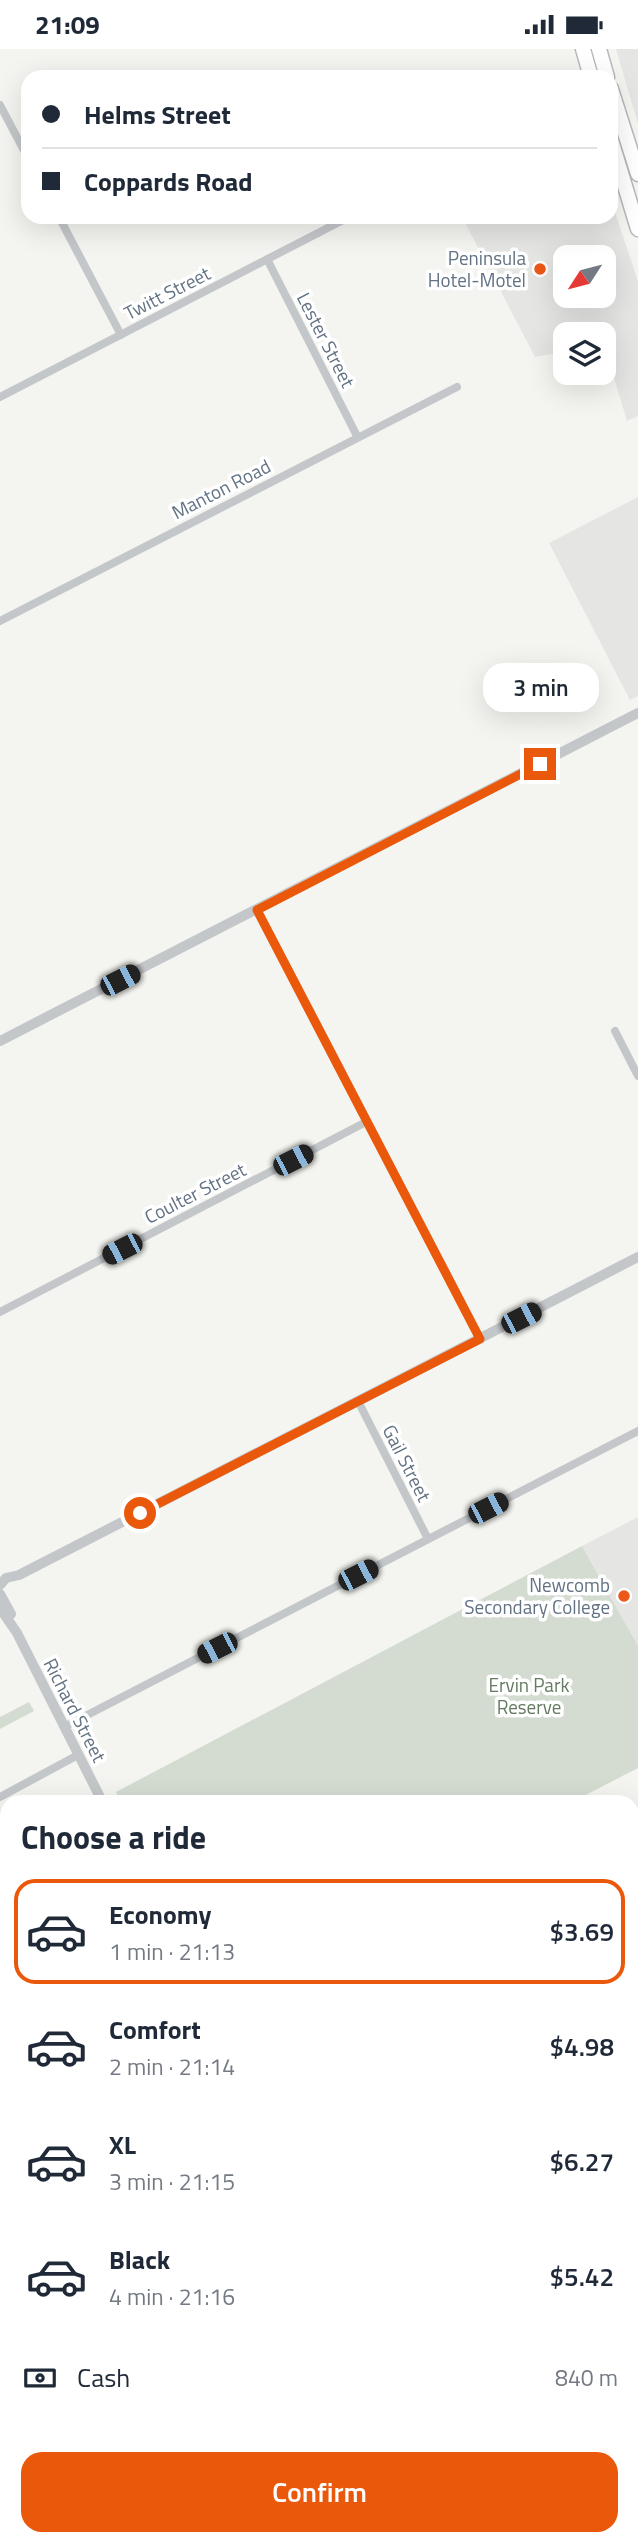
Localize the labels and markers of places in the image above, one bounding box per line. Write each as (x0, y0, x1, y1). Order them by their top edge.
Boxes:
place label: Peninsula Hotel-Motel (428, 243, 526, 294)
marker: Peninsula Hotel-Motel (532, 261, 548, 277)
place label: Newcomb Secondary College (464, 1570, 610, 1621)
marker: Newcomb Secondary College (616, 1588, 632, 1604)

